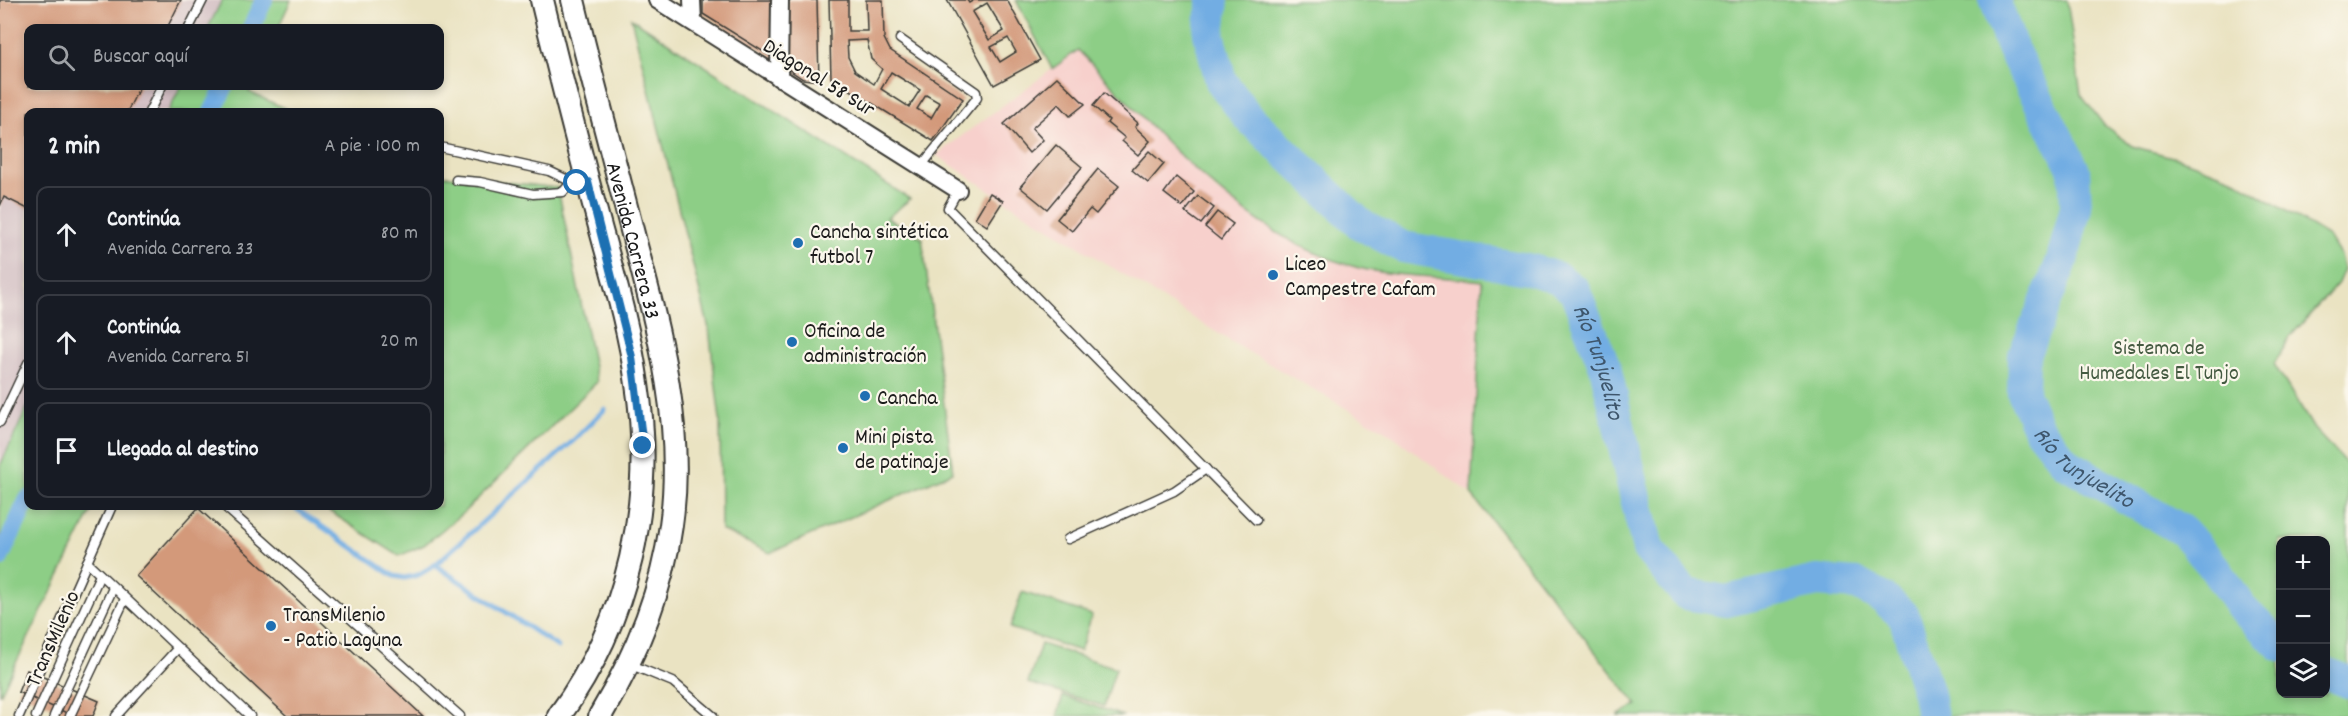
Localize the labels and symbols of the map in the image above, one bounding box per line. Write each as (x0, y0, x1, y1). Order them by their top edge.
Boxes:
street label: Diagonal 58 Sur (756, 32, 881, 126)
street label: Avenida Carrera 33 (596, 159, 666, 323)
route start (563, 169, 589, 195)
place label: Cancha sintética futbol 7 (810, 218, 949, 274)
marker: Cancha sintética futbol 7 (791, 236, 805, 250)
place label: Liceo Campestre Cafam (1285, 250, 1436, 306)
marker: Liceo Campestre Cafam (1266, 268, 1280, 282)
water label: Río Tunjuelito (1562, 300, 1631, 425)
place label: Oficina de administración (804, 317, 927, 373)
park label: Sistema de Humedales El Tunjo (2079, 334, 2239, 390)
marker: Oficina de administración (785, 335, 799, 349)
place label: Cancha (877, 384, 938, 415)
marker: Cancha (858, 389, 872, 403)
water label: Río Tunjuelito (2023, 420, 2141, 520)
place label: Mini pista de patinaje (855, 423, 949, 479)
route end (629, 432, 655, 458)
marker: Mini pista de patinaje (836, 441, 850, 455)
street label: TransMilenio (19, 586, 89, 693)
place label: TransMilenio - Patio Laguna (283, 601, 402, 657)
marker: TransMilenio - Patio Laguna (264, 619, 278, 633)

